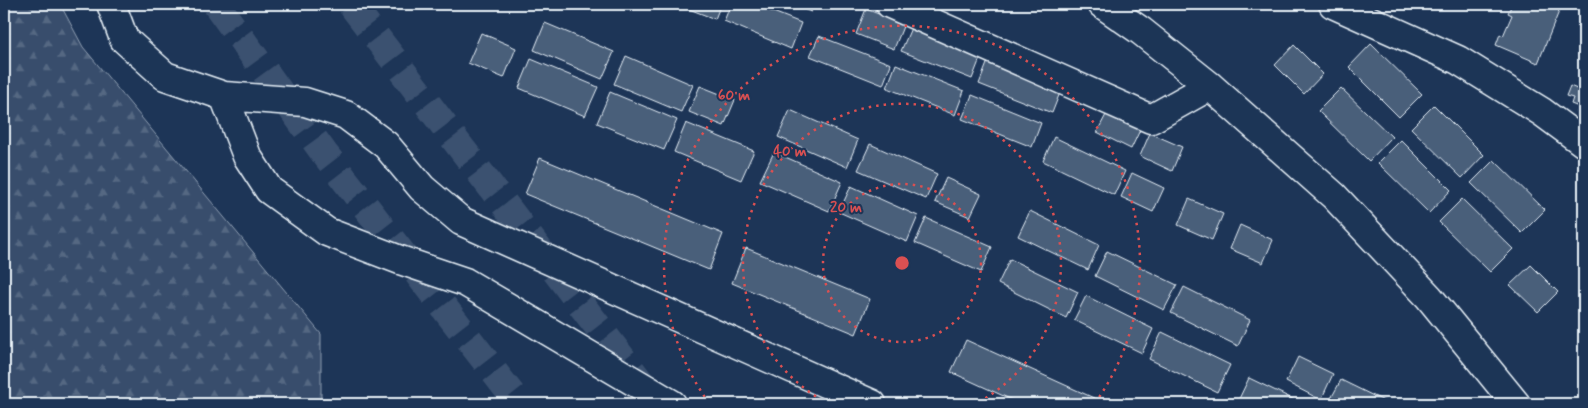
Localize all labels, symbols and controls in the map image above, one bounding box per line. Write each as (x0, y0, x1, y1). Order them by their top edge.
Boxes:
text: 60 m (718, 86, 750, 106)
text: 40 m (773, 142, 807, 162)
text: 20 m (830, 198, 862, 218)
centre of rings (893, 254, 911, 272)

